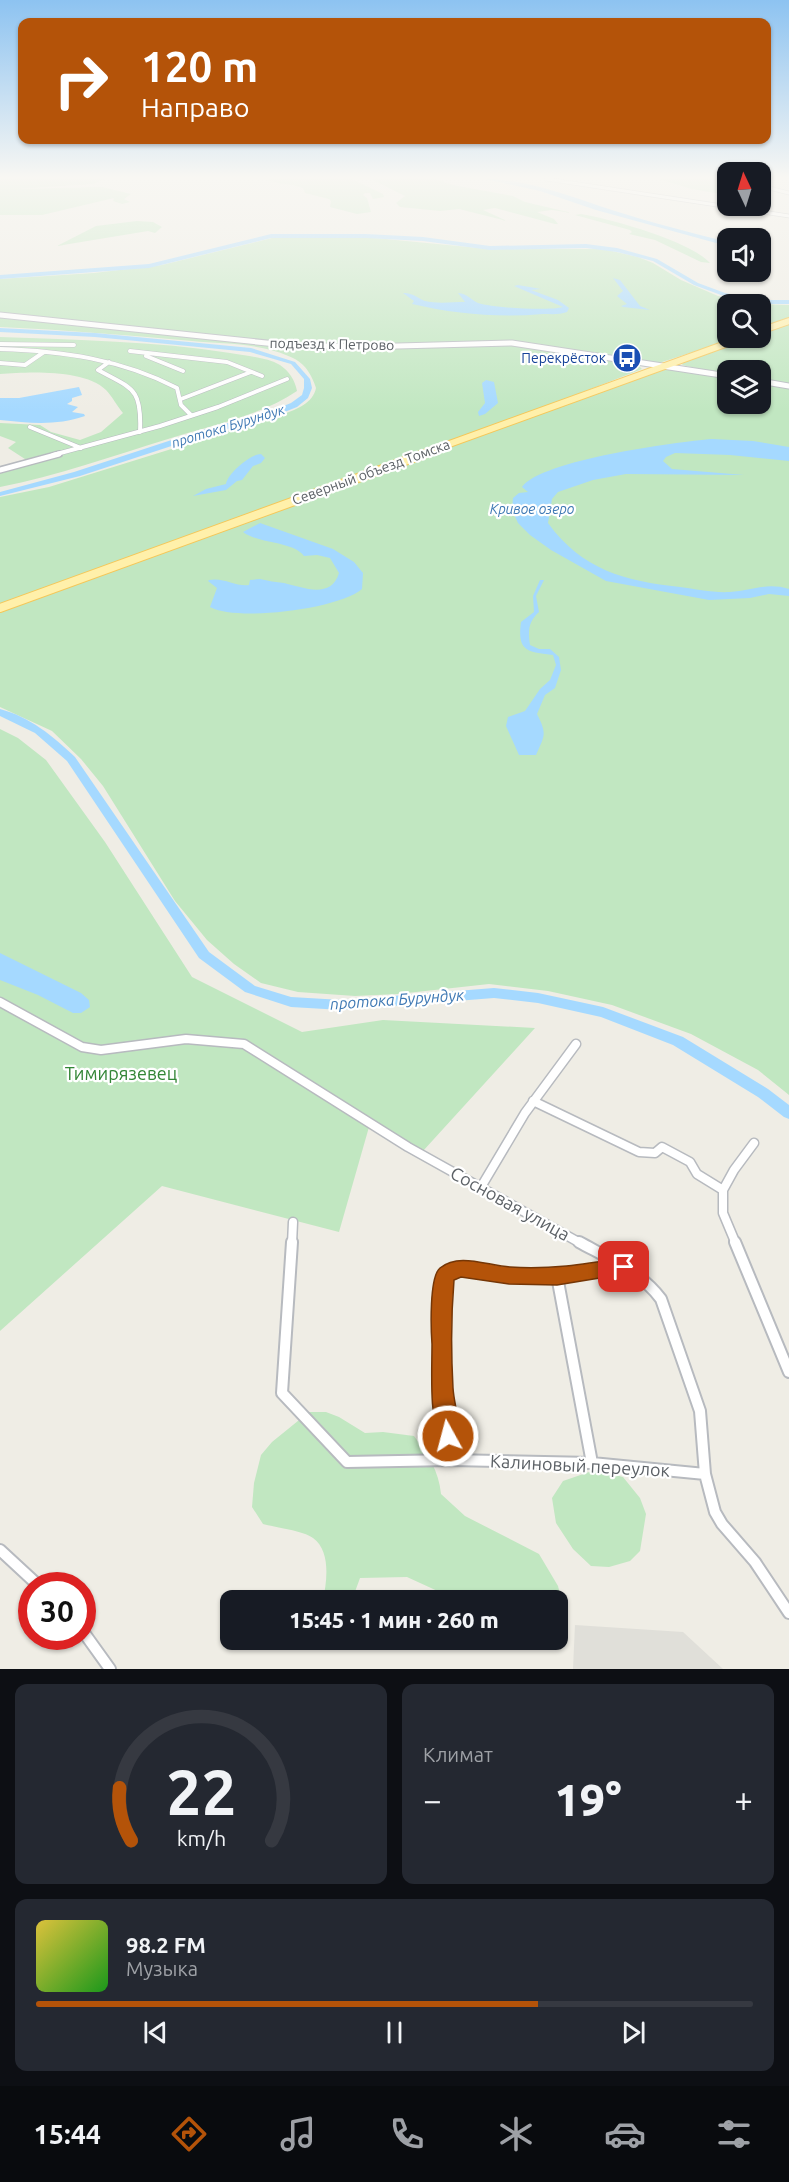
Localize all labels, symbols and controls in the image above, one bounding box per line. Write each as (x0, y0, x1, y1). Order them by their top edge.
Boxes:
icon: right (42, 42, 120, 120)
text: 120 m (141, 43, 258, 90)
text: Направо (141, 92, 250, 122)
north arrow (717, 162, 771, 216)
map controls (717, 162, 771, 414)
button: sound (717, 228, 771, 282)
button: search (717, 294, 771, 348)
street label: подъезд к Петрово (269, 335, 395, 353)
bus stop icon: Перекрёсток (611, 342, 643, 374)
place label: Перекрёсток (521, 350, 606, 366)
button: layers (717, 360, 771, 414)
water label: протока Бурундук (169, 401, 287, 451)
street label: Северный объезд Томска (290, 436, 452, 508)
water label: Кривое озеро (490, 501, 575, 517)
water label: протока Бурундук (329, 985, 465, 1013)
park label: Тимирязевец (65, 1063, 177, 1083)
street label: Сосновая улица (447, 1162, 574, 1244)
pin (598, 1241, 649, 1292)
icon: arrive (607, 1250, 640, 1283)
position arrow (416, 1404, 480, 1468)
street label: Калиновый переулок (490, 1450, 670, 1480)
speed limit sign: 30 (18, 1572, 96, 1650)
text: 15:45 · 1 мин · 260 m (289, 1607, 499, 1632)
text: Климат (423, 1743, 493, 1766)
text: 22 (166, 1757, 236, 1827)
text: 19° (554, 1774, 622, 1825)
text: − (423, 1781, 442, 1818)
text: + (734, 1781, 753, 1818)
text: km/h (176, 1826, 226, 1850)
text: 98.2 FM (126, 1932, 206, 1957)
text: Музыка (126, 1957, 198, 1980)
icon: previous (139, 2016, 172, 2049)
icon: pause (378, 2016, 411, 2049)
icon: next (617, 2016, 650, 2049)
icon: directions (168, 2113, 210, 2155)
icon: music (277, 2113, 319, 2155)
icon: phone (386, 2113, 428, 2155)
icon: climate (495, 2113, 537, 2155)
icon: car (604, 2113, 646, 2155)
icon: filters (713, 2113, 755, 2155)
text: 15:44 (34, 2119, 101, 2149)

